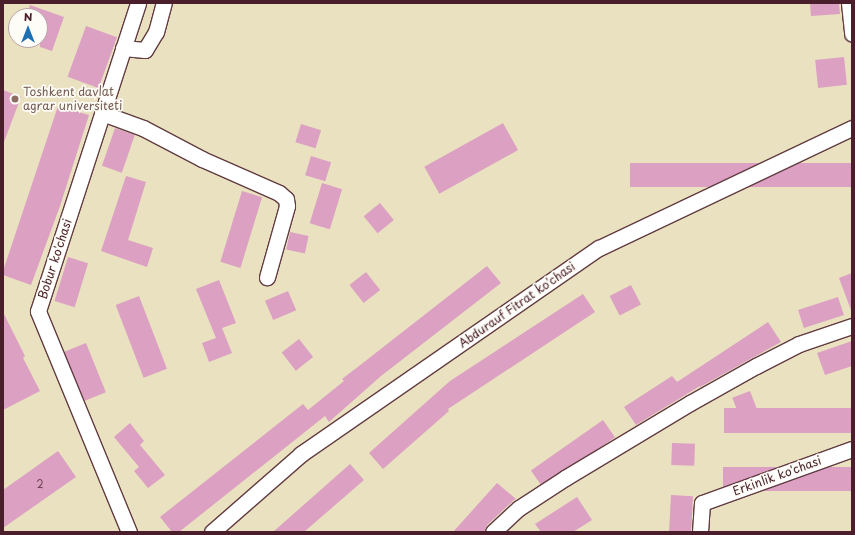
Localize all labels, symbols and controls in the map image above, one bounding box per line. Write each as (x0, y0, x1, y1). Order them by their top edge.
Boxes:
north arrow (8, 8, 48, 48)
text: N (24, 8, 32, 25)
place label: Toshkent davlat agrar universiteti (23, 85, 122, 113)
marker: Toshkent davlat agrar universiteti (10, 94, 20, 104)
street label: Bobur ko'chasi (35, 217, 75, 301)
street label: Abdurauf Fitrat ko'chasi (456, 259, 578, 351)
street label: Erkinlik ko'chasi (731, 453, 823, 499)
house number: 2 (36, 478, 44, 490)

